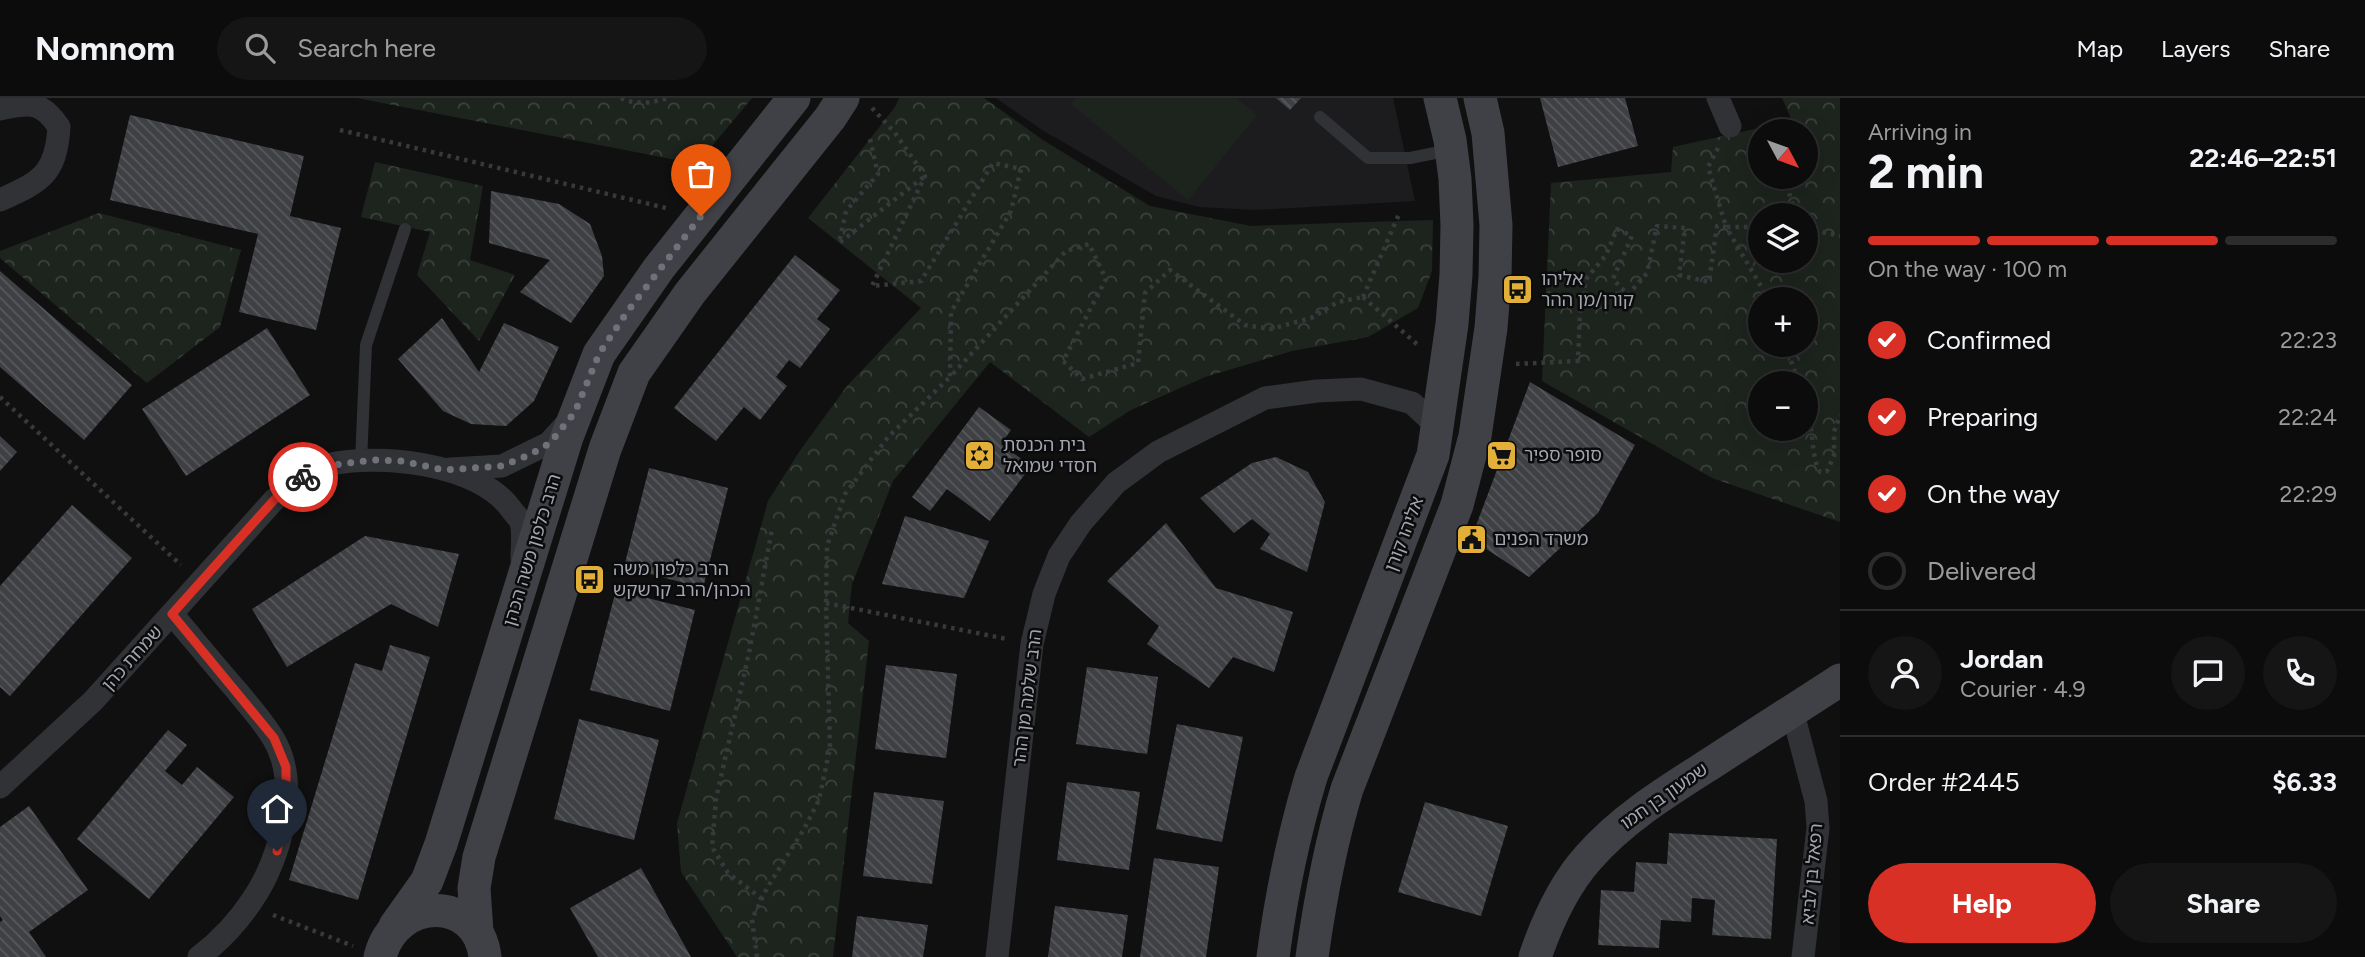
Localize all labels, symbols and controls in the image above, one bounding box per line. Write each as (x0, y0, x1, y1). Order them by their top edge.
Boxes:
search box (217, 17, 707, 80)
text: Nomnom (35, 29, 175, 68)
icon: search (241, 29, 279, 67)
text: Search here (297, 32, 436, 64)
text: Map (2076, 34, 2123, 63)
text: Layers (2161, 34, 2230, 63)
text: Share (2268, 34, 2330, 63)
text: Arriving in (1868, 118, 1972, 146)
north arrow (1748, 119, 1818, 189)
map controls (1748, 119, 1818, 441)
text: 22:46–22:51 (2189, 142, 2337, 174)
pin (671, 144, 731, 216)
text: 2 min (1868, 144, 1984, 200)
icon: bag (682, 155, 720, 193)
button: layers (1748, 203, 1818, 273)
text: On the way · 100 m (1868, 255, 2067, 283)
place label: אליהו קורן/מן ההר (1541, 268, 1634, 311)
bus stop icon: אליהו קורן/מן ההר (1501, 272, 1535, 306)
button: + (1748, 287, 1818, 357)
icon: check (1868, 321, 1906, 359)
text: Confirmed (1927, 324, 2051, 356)
text: 22:23 (2280, 326, 2337, 354)
button: − (1748, 371, 1818, 441)
icon: check (1868, 398, 1906, 436)
text: Preparing (1927, 401, 2038, 433)
text: 22:24 (2278, 403, 2337, 431)
place label: בית הכנסת חסדי שמואל (1003, 434, 1097, 477)
synagogue icon: בית הכנסת חסדי שמואל (963, 438, 997, 472)
supermarket icon: סופר ספיר (1484, 438, 1518, 472)
courier (268, 442, 338, 512)
place label: סופר ספיר (1524, 444, 1602, 466)
icon: bike (284, 458, 322, 496)
street label: הרב כלפון משה הכהן (498, 471, 566, 629)
icon: check (1868, 475, 1906, 513)
text: On the way (1927, 478, 2060, 510)
text: 22:29 (2280, 480, 2337, 508)
street label: אליהו קורן (1380, 493, 1428, 575)
public building icon: משרד הפנים (1454, 522, 1488, 556)
place label: משרד הפנים (1494, 528, 1588, 550)
text: Delivered (1927, 555, 2036, 587)
place label: הרב כלפון משה הכהן/הרב קרשקש (613, 558, 751, 601)
bus stop icon: הרב כלפון משה הכהן/הרב קרשקש (573, 562, 607, 596)
street label: שמחת כהן (97, 621, 167, 695)
street label: הרב שלמה מן ההר (1008, 628, 1046, 768)
button: person (1868, 636, 1942, 710)
button: chat (2171, 636, 2245, 710)
button: phone (2263, 636, 2337, 710)
text: Jordan (1960, 643, 2043, 675)
text: Courier · 4.9 (1960, 675, 2086, 703)
street label: שמעון בן חמו (1616, 758, 1712, 834)
text: Order #2445 (1868, 766, 2020, 798)
text: $6.33 (2272, 766, 2337, 798)
pin (247, 779, 307, 851)
icon: home (258, 790, 296, 828)
street label: רפאל בן לביא (1797, 822, 1827, 926)
button: Help (1868, 863, 2096, 943)
button: Share (2110, 863, 2337, 943)

